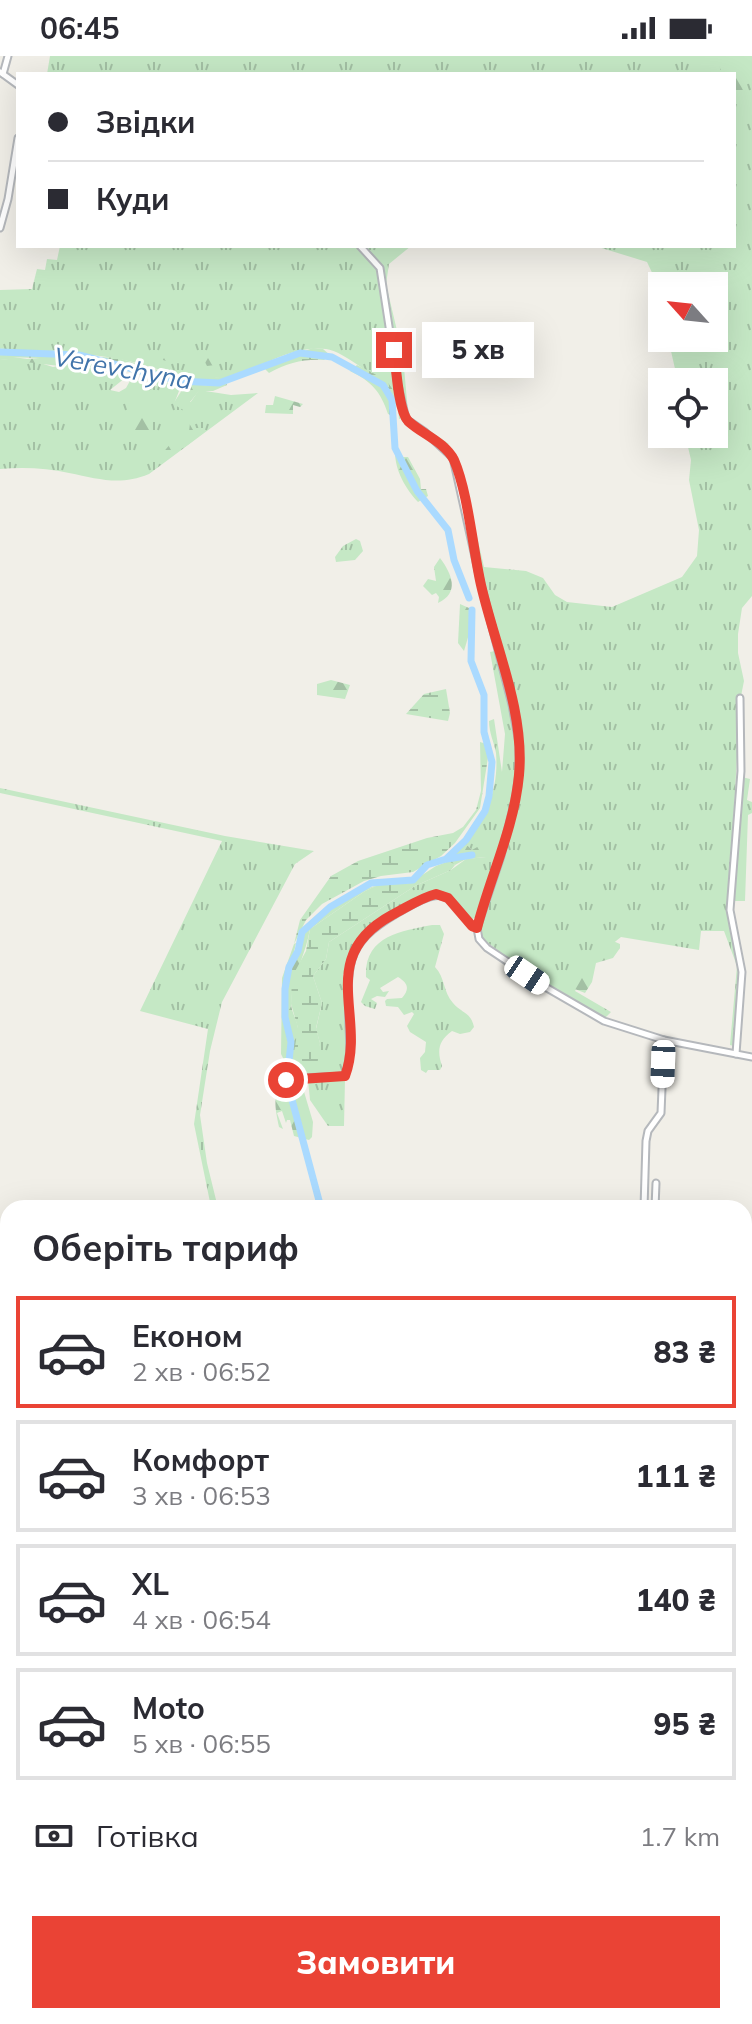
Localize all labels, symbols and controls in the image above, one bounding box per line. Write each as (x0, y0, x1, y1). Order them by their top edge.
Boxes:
text: 06:45 (40, 9, 119, 47)
text: Звідки (96, 103, 195, 141)
text: Куди (96, 180, 170, 218)
north arrow (648, 272, 728, 352)
map controls (648, 272, 728, 448)
callout: 5 хв (422, 322, 534, 378)
route end (376, 332, 412, 368)
text: 5 хв (451, 333, 505, 366)
water label: Verevchyna (51, 340, 195, 396)
button: locate (648, 368, 728, 448)
car (500, 952, 554, 998)
car (650, 1040, 676, 1088)
route start (268, 1062, 304, 1098)
text: Оберіть тариф (32, 1225, 299, 1270)
icon: car (36, 1316, 108, 1388)
text: Економ (132, 1317, 243, 1355)
text: 83 ₴ (654, 1333, 716, 1371)
text: 2 хв · 06:52 (132, 1355, 271, 1388)
icon: car (36, 1440, 108, 1512)
text: Комфорт (132, 1441, 269, 1479)
text: 111 ₴ (636, 1457, 716, 1495)
text: 3 хв · 06:53 (132, 1479, 271, 1512)
icon: car (36, 1564, 108, 1636)
text: XL (132, 1565, 169, 1603)
text: 140 ₴ (636, 1581, 716, 1619)
text: 4 хв · 06:54 (132, 1603, 271, 1636)
icon: car (36, 1688, 108, 1760)
text: Moto (132, 1689, 205, 1727)
text: 95 ₴ (654, 1705, 716, 1743)
text: 5 хв · 06:55 (132, 1727, 271, 1760)
icon: cash (32, 1814, 76, 1858)
text: Готівка (96, 1817, 199, 1855)
text: 1.7 km (640, 1820, 720, 1853)
button: Замовити (32, 1916, 720, 2008)

